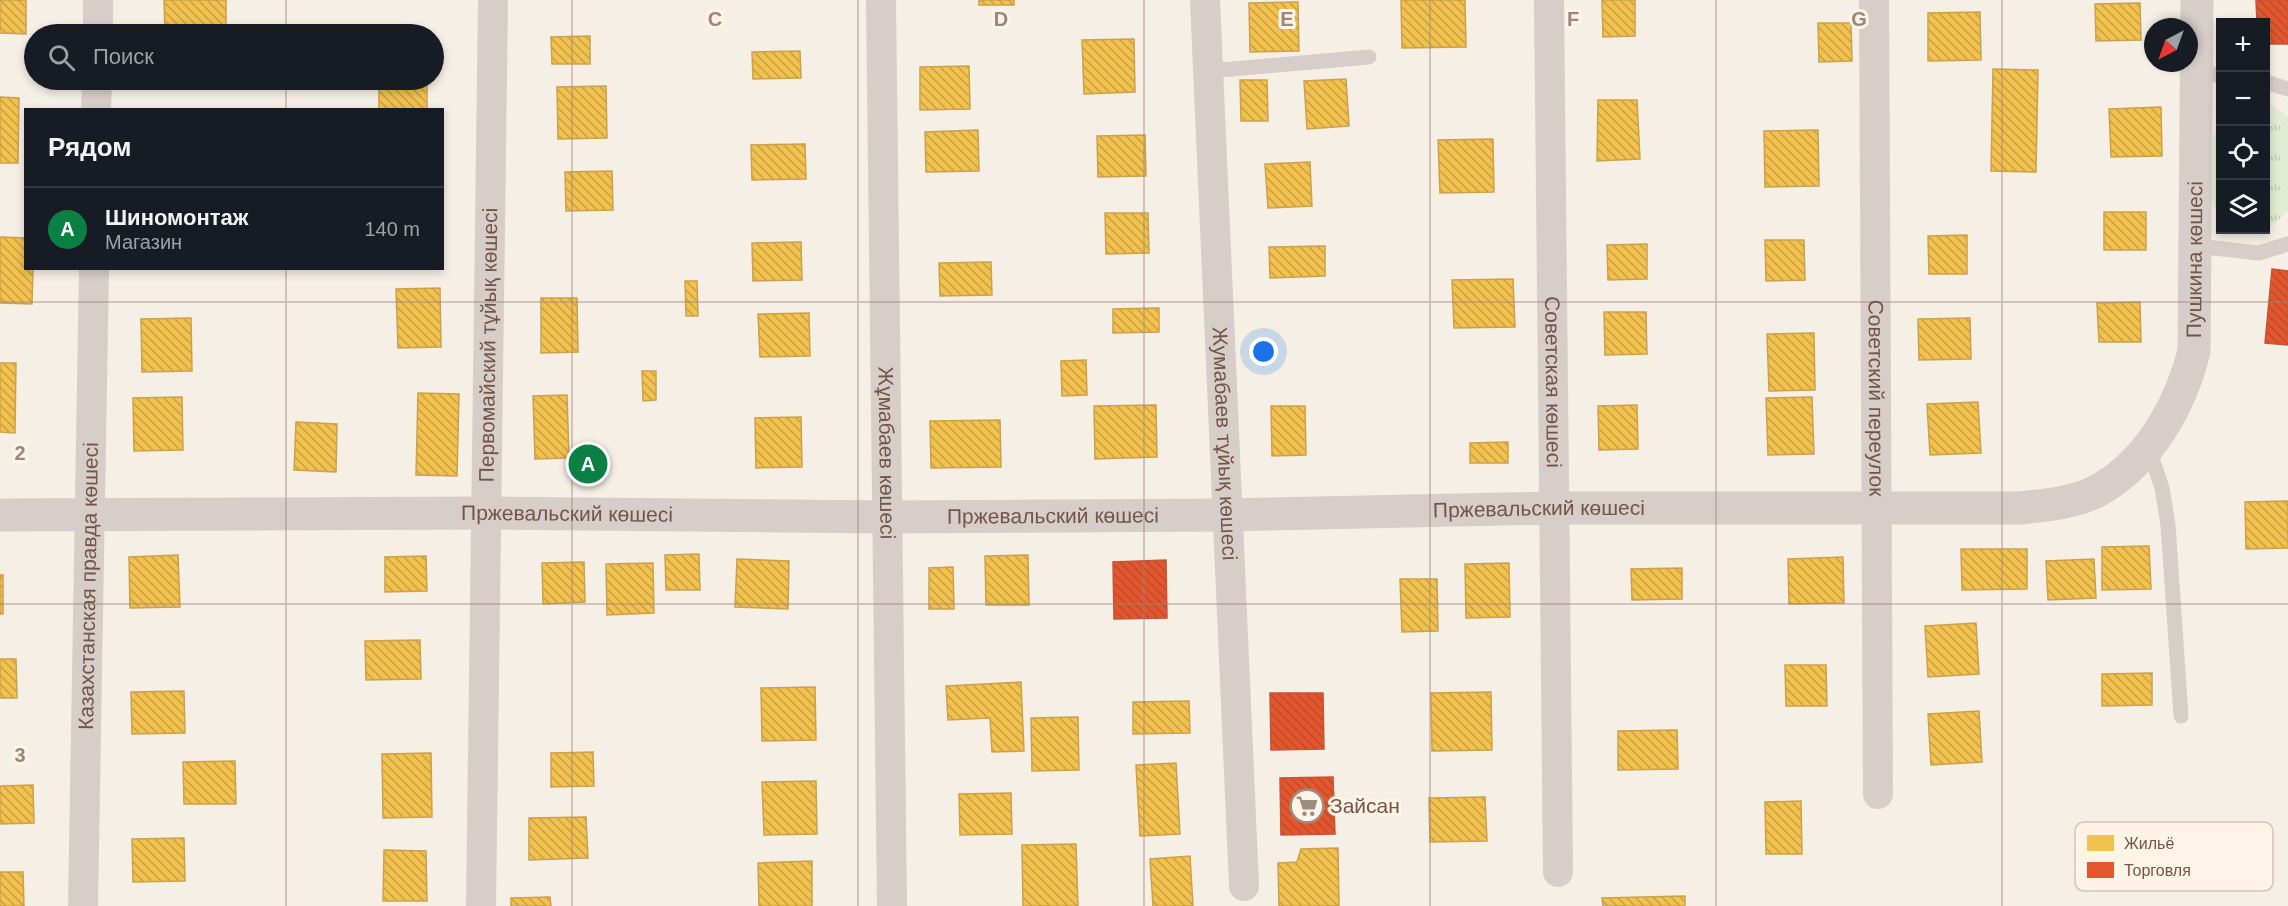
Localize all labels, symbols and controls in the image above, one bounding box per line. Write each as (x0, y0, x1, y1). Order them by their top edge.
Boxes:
text: C (708, 8, 722, 30)
text: D (994, 8, 1008, 30)
text: E (1280, 8, 1294, 30)
text: F (1567, 8, 1579, 30)
text: G (1851, 8, 1867, 30)
north arrow (2144, 18, 2198, 72)
map controls (2216, 18, 2270, 234)
button: + (2216, 18, 2270, 72)
search box (24, 24, 444, 90)
icon: search (45, 41, 78, 74)
text: Поиск (93, 44, 154, 69)
button: − (2216, 72, 2270, 126)
button: locate (2216, 126, 2270, 180)
text: Рядом (48, 132, 131, 162)
button: layers (2216, 180, 2270, 234)
street label: Пушкина көшесі (2182, 181, 2206, 338)
text: Шиномонтаж (105, 205, 248, 230)
street label: Первомайский тұйық көшесі (475, 208, 501, 482)
text: A (60, 218, 75, 240)
text: 140 m (364, 218, 420, 240)
text: Магазин (105, 231, 182, 253)
street label: Советская көшесі (1541, 296, 1566, 468)
street label: Советский переулок (1865, 300, 1889, 497)
street label: Жумабаев тұйық көшесі (1208, 326, 1242, 561)
your location (1249, 337, 1278, 366)
street label: Жұмабаев көшесі (874, 367, 900, 539)
text: 2 (14, 442, 26, 464)
street label: Казахстанская правда көшесі (74, 442, 102, 730)
pin: A (568, 442, 608, 486)
street label: Пржевальский көшесі (1433, 496, 1645, 522)
street label: Пржевальский көшесі (461, 501, 673, 526)
street label: Пржевальский көшесі (947, 503, 1159, 528)
text: 3 (14, 744, 26, 766)
supermarket icon: Зайсан (1289, 788, 1325, 824)
place label: Зайсан (1330, 794, 1400, 817)
legend (2075, 822, 2273, 891)
text: Жильё (2124, 835, 2174, 852)
text: Торговля (2124, 862, 2191, 879)

